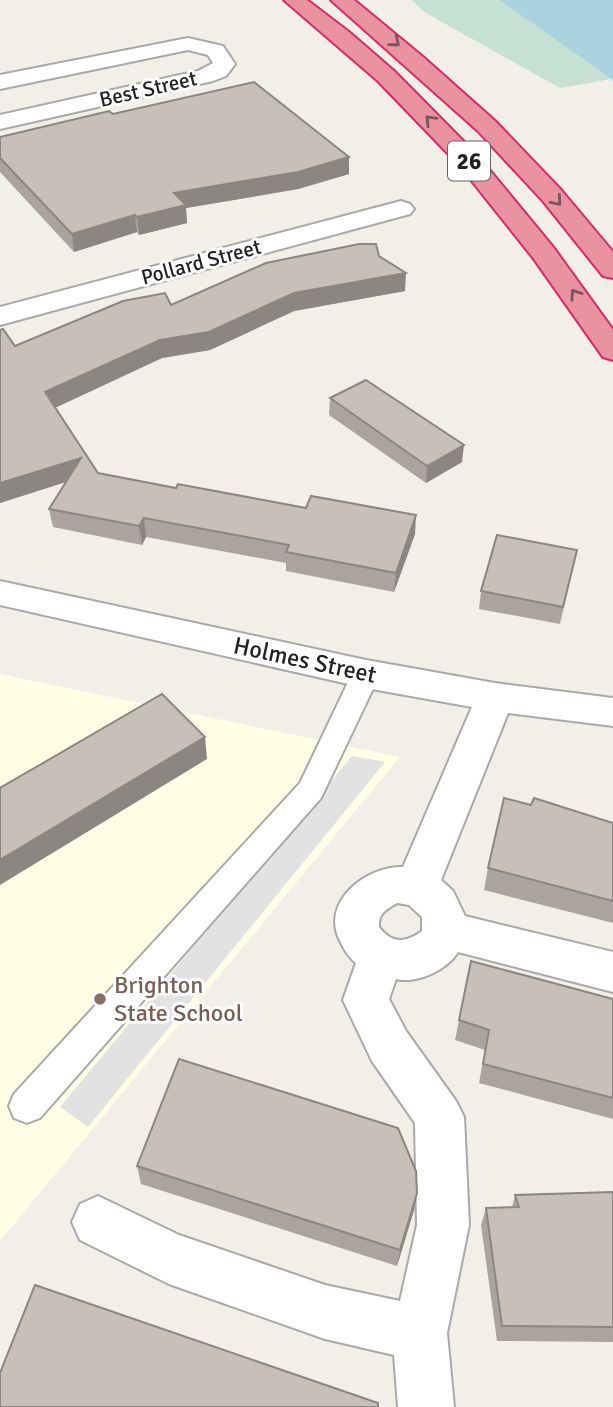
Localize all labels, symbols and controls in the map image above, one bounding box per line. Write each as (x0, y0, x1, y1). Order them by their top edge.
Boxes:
one-way arrow (387, 34, 399, 47)
street label: Best Street (97, 65, 199, 113)
one-way arrow (425, 115, 438, 128)
road number: 26 (448, 142, 490, 180)
one-way arrow (549, 193, 562, 206)
street label: Pollard Street (138, 234, 264, 290)
one-way arrow (571, 289, 583, 302)
street label: Holmes Street (231, 630, 379, 690)
place label: Brighton State School (114, 970, 243, 1028)
marker: Brighton State School (92, 991, 108, 1007)

